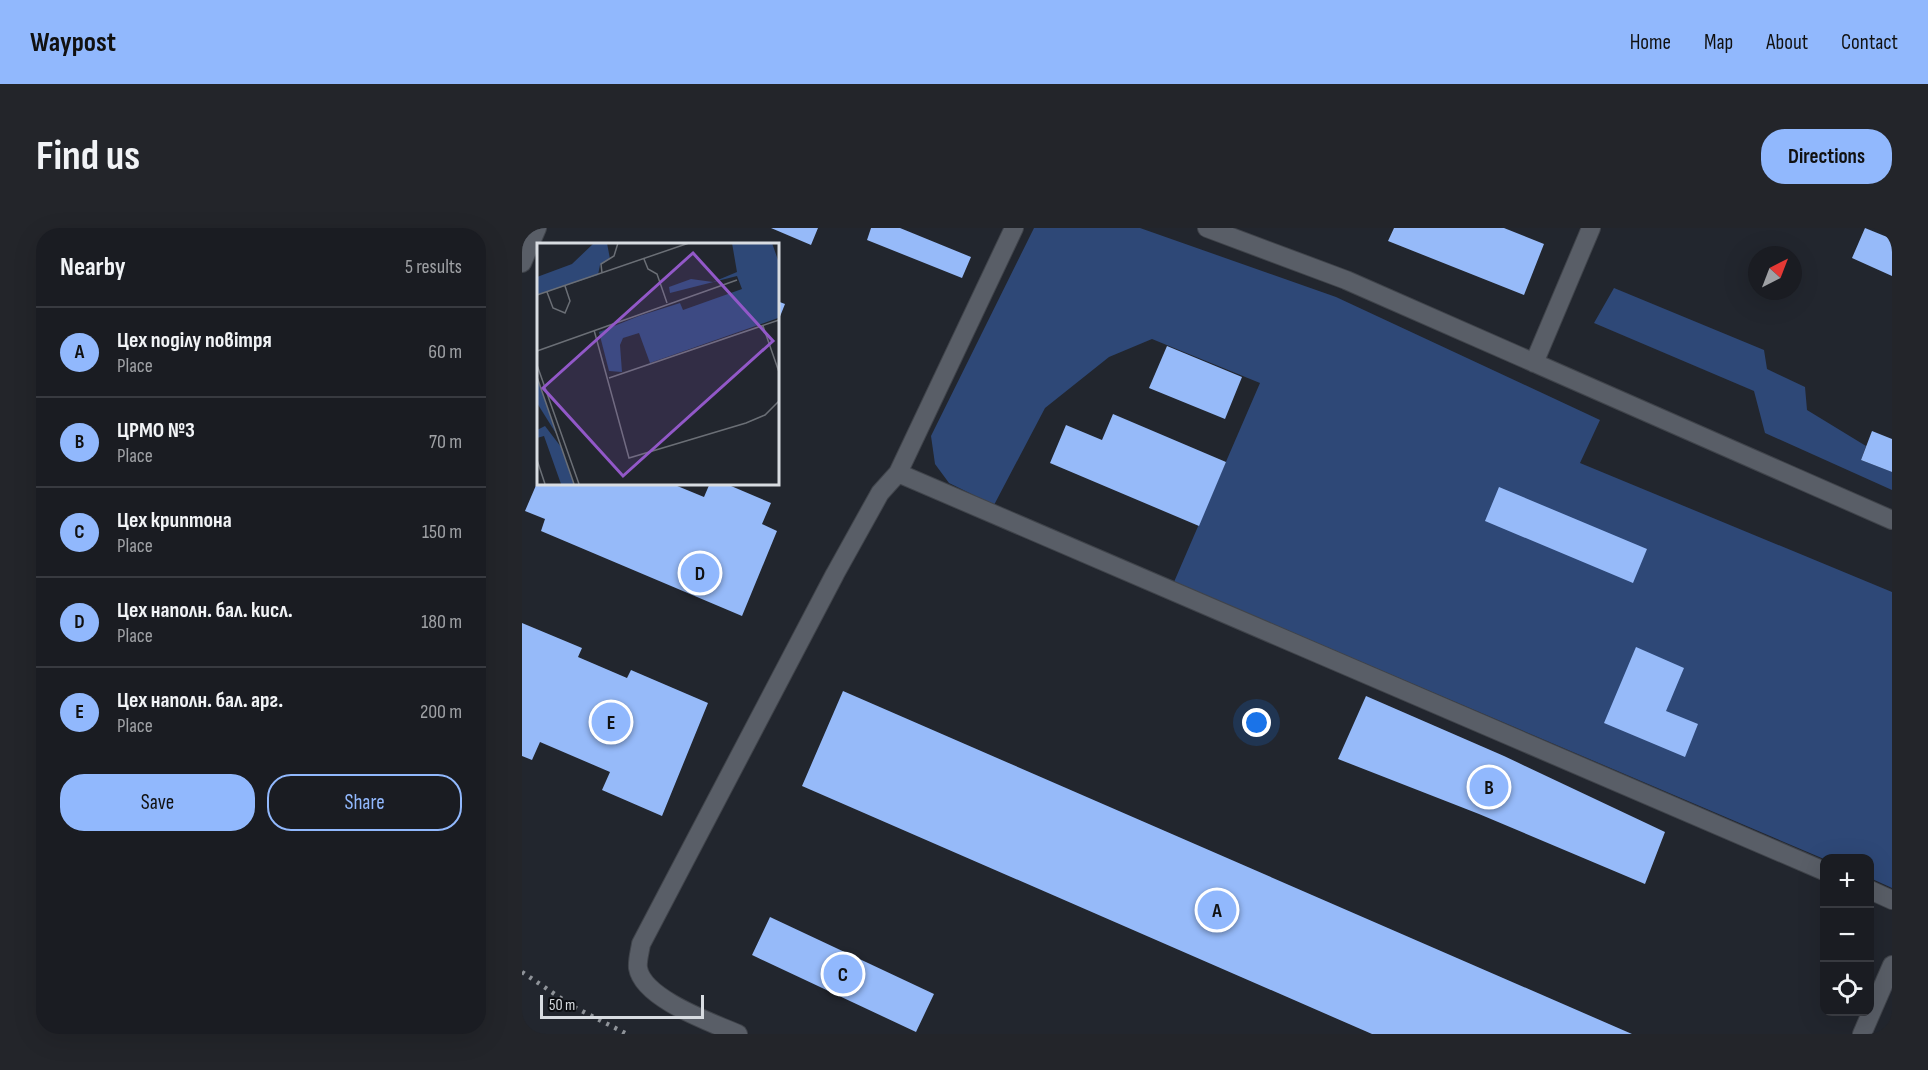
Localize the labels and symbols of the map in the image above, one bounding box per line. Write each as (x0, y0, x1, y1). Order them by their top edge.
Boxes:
inset map (537, 243, 778, 484)
north arrow (1748, 246, 1802, 300)
pin: D (680, 550, 720, 596)
pin: E (592, 700, 631, 744)
your location (1242, 708, 1271, 737)
pin: B (1470, 764, 1508, 810)
pin: A (1198, 888, 1236, 932)
pin: C (824, 952, 862, 996)
scale bar (540, 992, 704, 1020)

